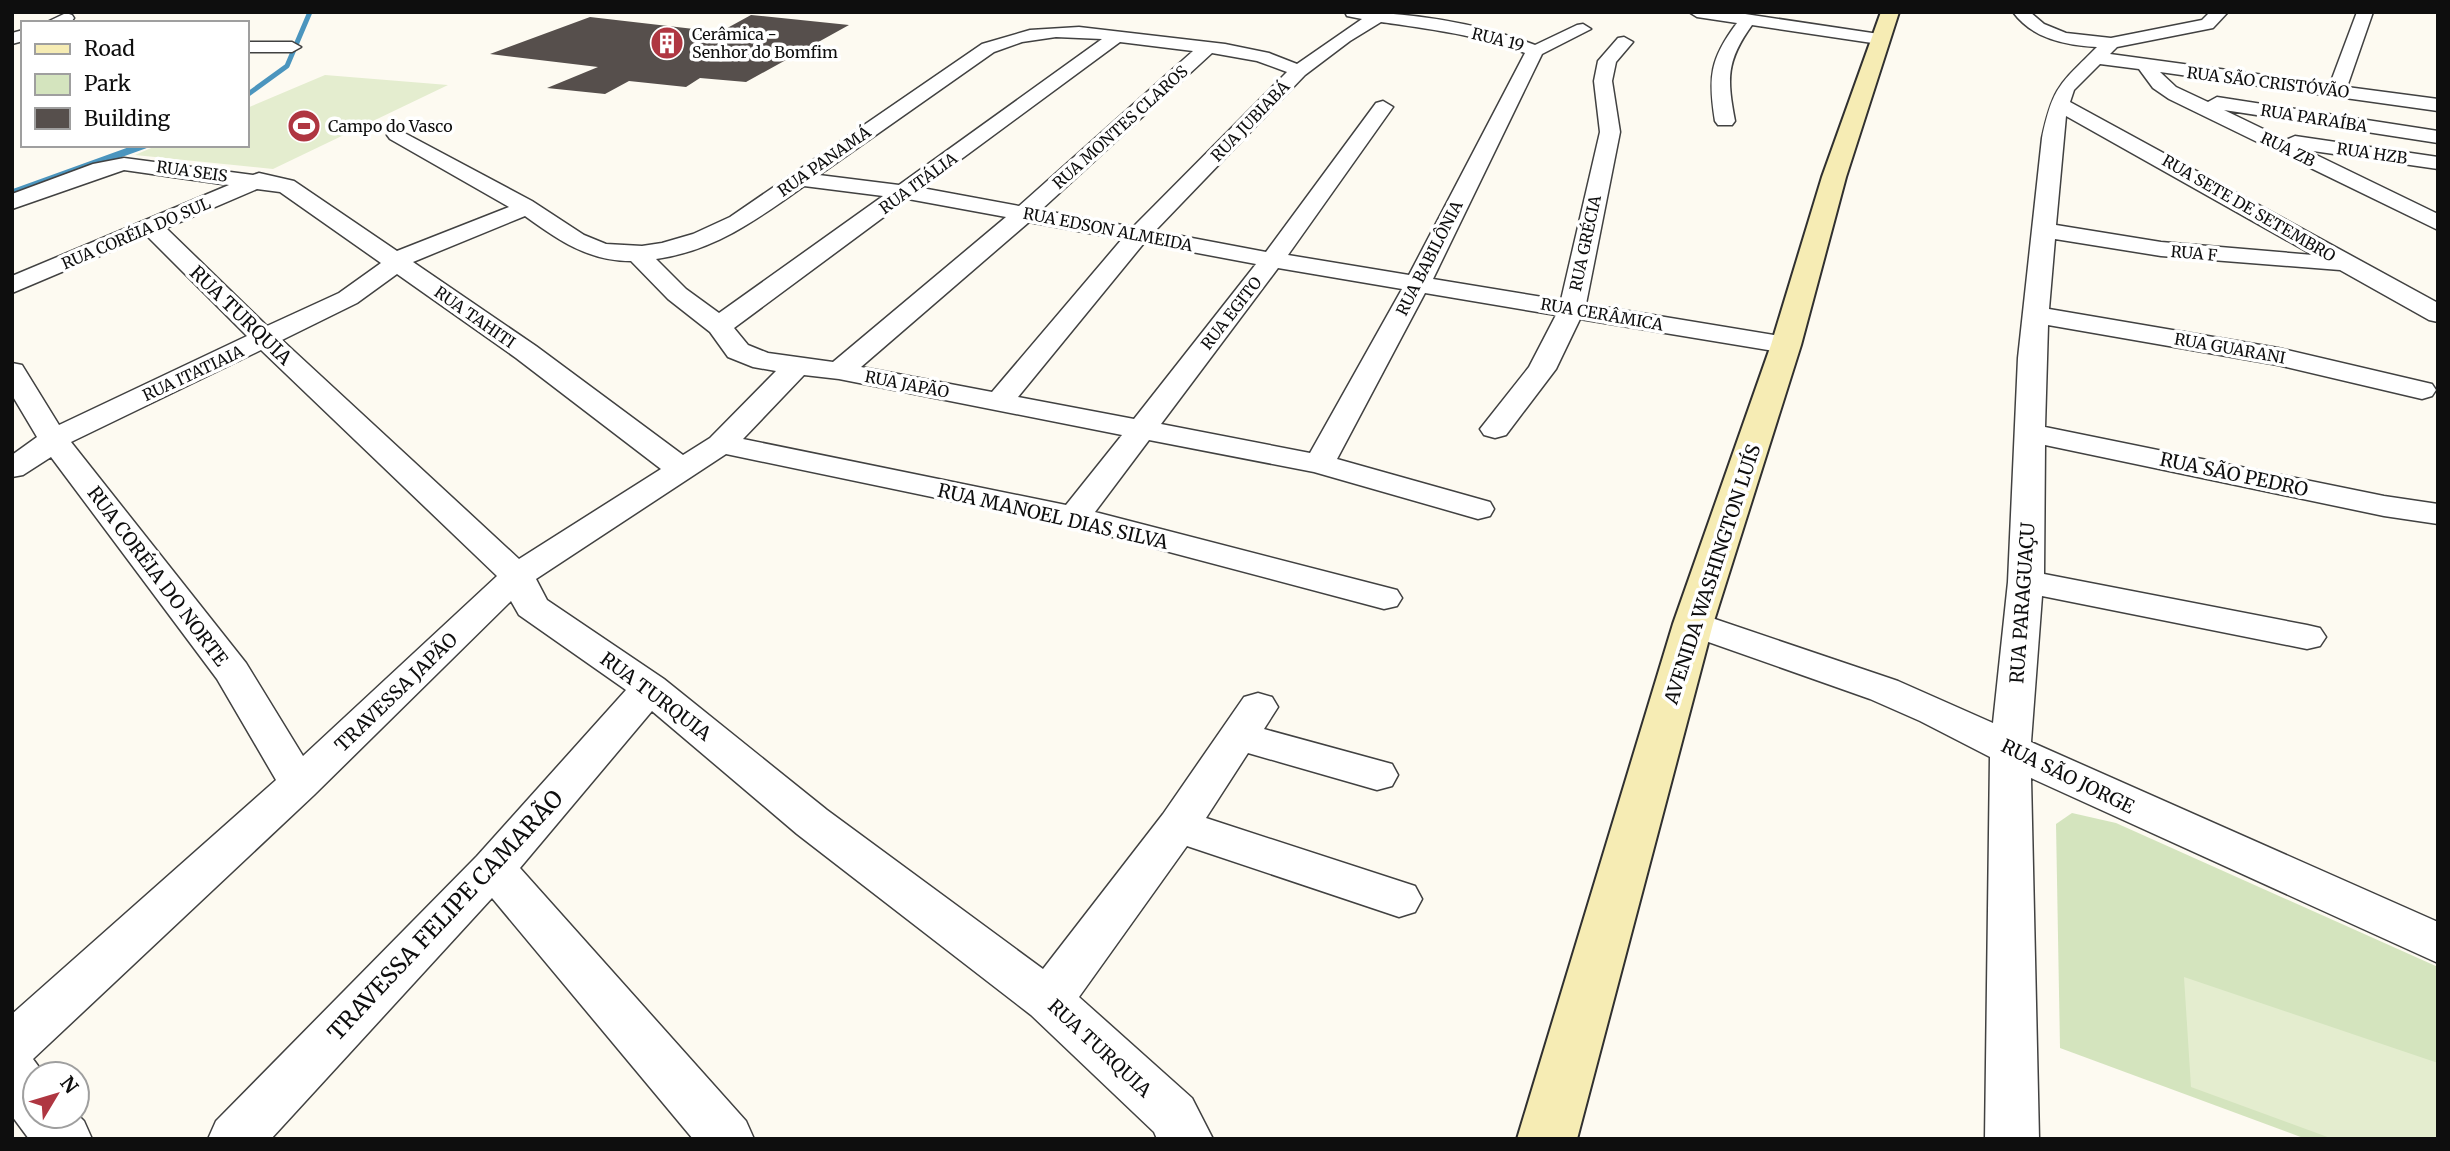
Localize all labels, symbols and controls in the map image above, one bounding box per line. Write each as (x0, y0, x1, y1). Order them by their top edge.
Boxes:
legend (21, 21, 248, 147)
street label: RUA 19 (1470, 23, 1526, 55)
building icon: Cerâmica - Senhor do Bomfim (648, 24, 686, 62)
place label: Cerâmica - Senhor do Bomfim (692, 24, 838, 62)
text: Road (84, 35, 135, 62)
street label: RUA MONTES CLAROS (1048, 61, 1192, 193)
street label: RUA SÃO CRISTÓVÃO (2186, 62, 2351, 102)
text: Park (84, 70, 131, 97)
street label: RUA JUBIABÁ (1207, 76, 1294, 166)
street label: RUA PARAÍBA (2259, 100, 2370, 136)
text: Building (84, 105, 171, 132)
sports icon: Campo do Vasco (285, 107, 323, 145)
place label: Campo do Vasco (328, 116, 453, 136)
street label: RUA PANAMÁ (774, 121, 875, 200)
street label: RUA ZB (2258, 127, 2319, 171)
street label: RUA HZB (2336, 138, 2409, 168)
street label: RUA ITÁLIA (875, 148, 961, 218)
street label: RUA SETE DE SETEMBRO (2159, 150, 2340, 266)
street label: RUA SEIS (155, 156, 229, 186)
street label: RUA CORÉIA DO SUL (58, 193, 214, 273)
street label: RUA GRÉCIA (1565, 193, 1605, 293)
street label: RUA BABILÔNIA (1391, 197, 1467, 319)
street label: RUA EDSON ALMEIDA (1022, 203, 1195, 255)
street label: RUA F (2170, 241, 2218, 265)
street label: RUA TURQUIA (185, 260, 297, 370)
street label: RUA EGITO (1196, 272, 1266, 354)
street label: RUA TAHITI (431, 282, 519, 352)
street label: RUA CERÂMICA (1539, 293, 1666, 335)
street label: RUA GUARANI (2173, 328, 2287, 368)
street label: RUA ITATIAIA (139, 341, 247, 405)
street label: RUA JAPÃO (863, 366, 951, 402)
street label: AVENIDA WASHINGTON LUÍS (1658, 441, 1765, 708)
street label: RUA SÃO PEDRO (2158, 447, 2311, 501)
street label: RUA MANOEL DIAS SILVA (935, 478, 1171, 554)
street label: RUA CORÉIA DO NORTE (82, 481, 234, 671)
street label: RUA PARAGUAÇU (2004, 522, 2040, 684)
street label: TRAVESSA JAPÃO (330, 627, 463, 757)
street label: RUA TURQUIA (596, 646, 717, 746)
street label: RUA SÃO JORGE (1998, 733, 2138, 819)
street label: TRAVESSA FELIPE CAMARÃO (321, 784, 569, 1046)
street label: RUA TURQUIA (1043, 994, 1157, 1102)
north arrow (21, 1060, 91, 1130)
text: N (55, 1071, 83, 1098)

